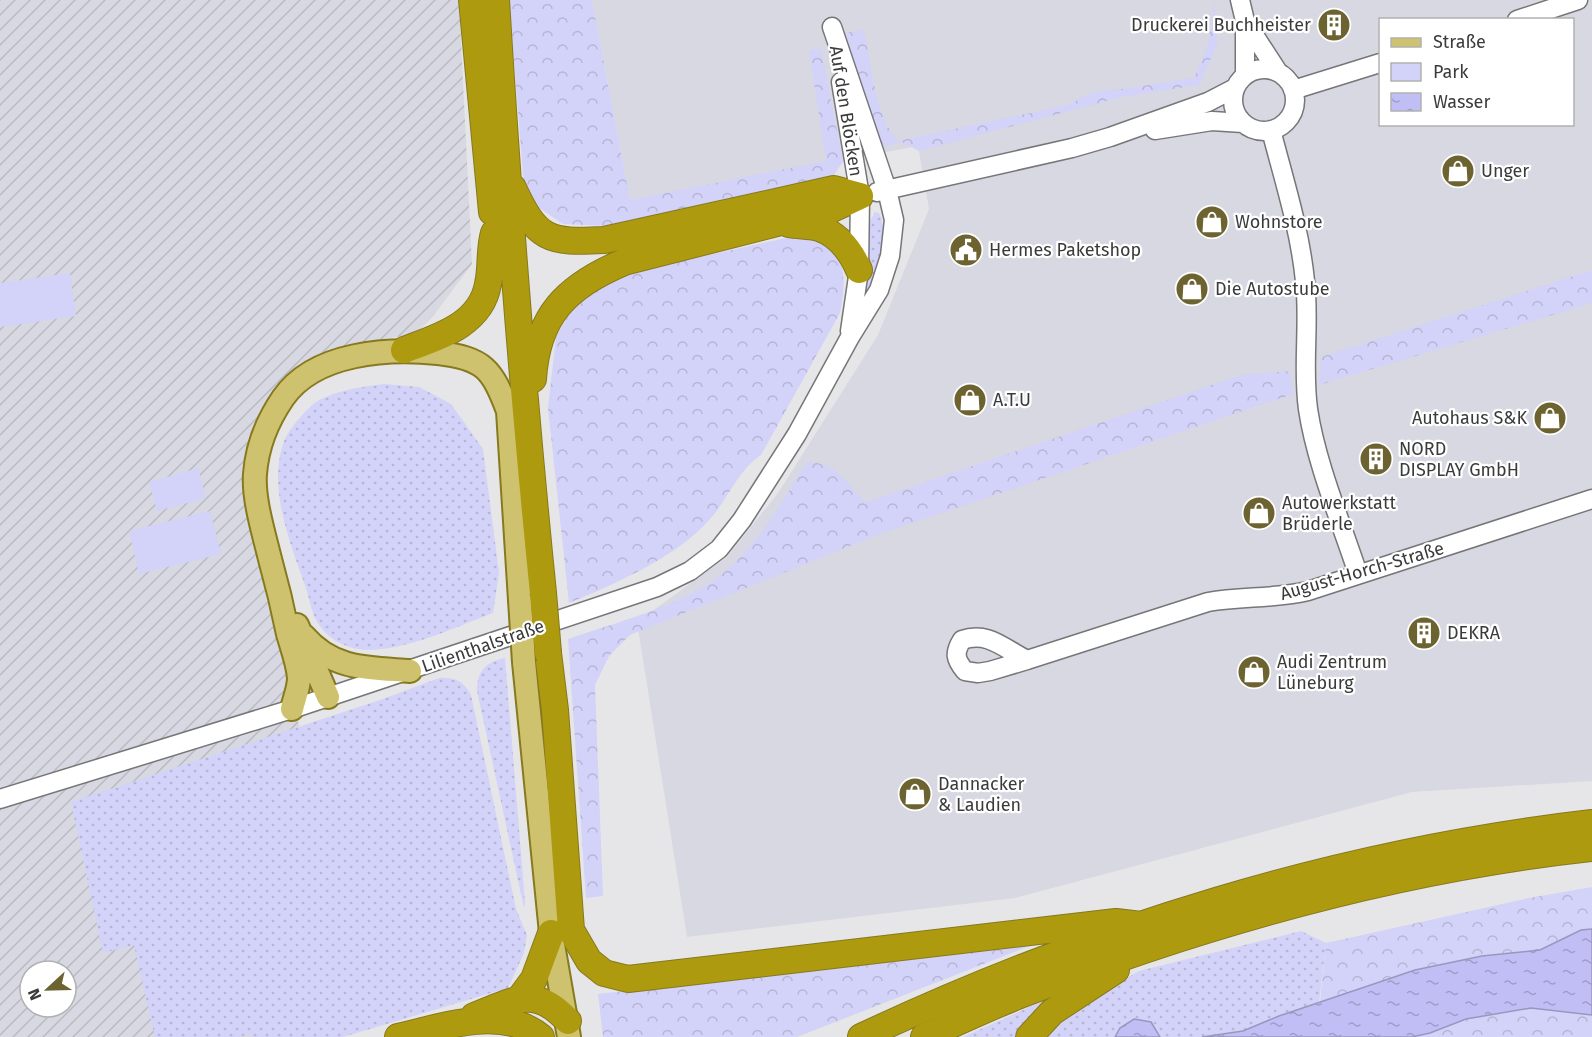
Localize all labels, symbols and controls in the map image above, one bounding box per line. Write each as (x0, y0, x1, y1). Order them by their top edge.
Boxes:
building icon: Druckerei Buchheister (1316, 7, 1352, 43)
place label: Druckerei Buchheister (1131, 14, 1311, 36)
legend (1379, 18, 1574, 126)
text: Straße (1433, 31, 1486, 53)
street label: Auf den Blöcken (825, 44, 867, 178)
text: Park (1433, 61, 1469, 83)
text: Wasser (1433, 91, 1490, 113)
shop icon: Unger (1440, 153, 1476, 189)
place label: Unger (1481, 160, 1529, 182)
shop icon: Wohnstore (1194, 204, 1230, 240)
place label: Wohnstore (1235, 211, 1323, 233)
public building icon: Hermes Paketshop (948, 232, 984, 268)
place label: Hermes Paketshop (989, 239, 1141, 261)
shop icon: Die Autostube (1174, 271, 1210, 307)
place label: Die Autostube (1215, 278, 1330, 300)
shop icon: A.T.U (952, 382, 988, 418)
place label: A.T.U (993, 389, 1031, 411)
shop icon: Autohaus S&K (1532, 400, 1568, 436)
place label: Autohaus S&K (1412, 407, 1527, 429)
place label: NORD DISPLAY GmbH (1399, 438, 1519, 481)
building icon: NORD DISPLAY GmbH (1358, 441, 1394, 477)
place label: Autowerkstatt Brüderle (1282, 492, 1396, 535)
shop icon: Autowerkstatt Brüderle (1241, 495, 1277, 531)
street label: August-Horch-Straße (1277, 537, 1447, 605)
street label: Lilienthalstraße (419, 615, 547, 677)
building icon: DEKRA (1406, 615, 1442, 651)
place label: DEKRA (1447, 622, 1501, 644)
place label: Audi Zentrum Lüneburg (1277, 651, 1387, 694)
shop icon: Audi Zentrum Lüneburg (1236, 654, 1272, 690)
place label: Dannacker & Laudien (938, 773, 1025, 816)
shop icon: Dannacker & Laudien (897, 776, 933, 812)
north arrow (18, 959, 78, 1019)
text: N (24, 986, 45, 1003)

